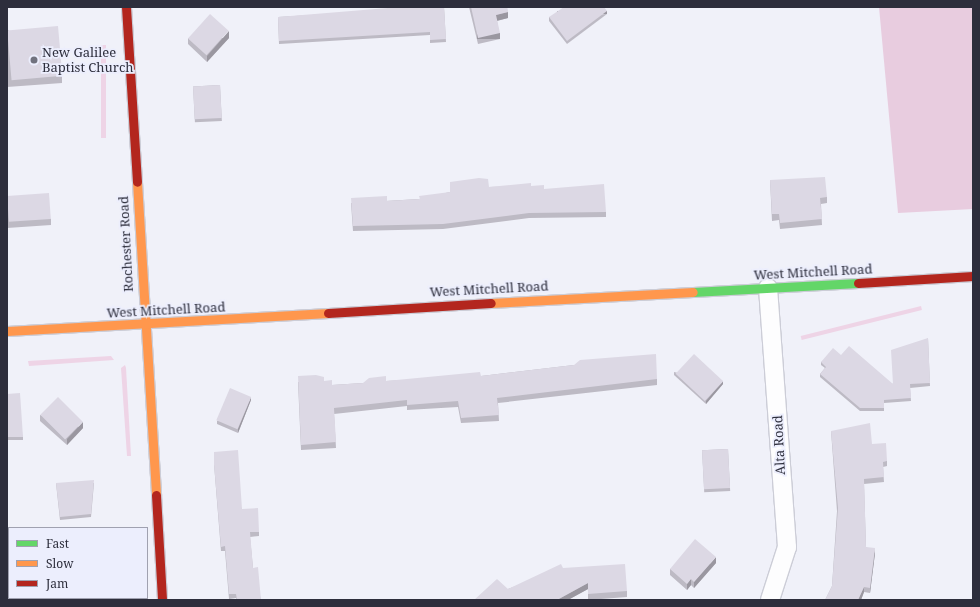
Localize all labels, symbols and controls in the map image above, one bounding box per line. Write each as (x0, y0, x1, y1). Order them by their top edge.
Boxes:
place label: New Galilee Baptist Church (42, 45, 134, 76)
marker: New Galilee Baptist Church (29, 55, 39, 65)
street label: Rochester Road (116, 196, 136, 292)
street label: West Mitchell Road (753, 261, 873, 283)
street label: West Mitchell Road (429, 278, 549, 300)
street label: West Mitchell Road (106, 299, 226, 321)
street label: Alta Road (770, 415, 788, 475)
legend (8, 527, 148, 599)
text: Fast (46, 535, 69, 552)
text: Slow (46, 555, 74, 572)
text: Jam (46, 575, 68, 592)

